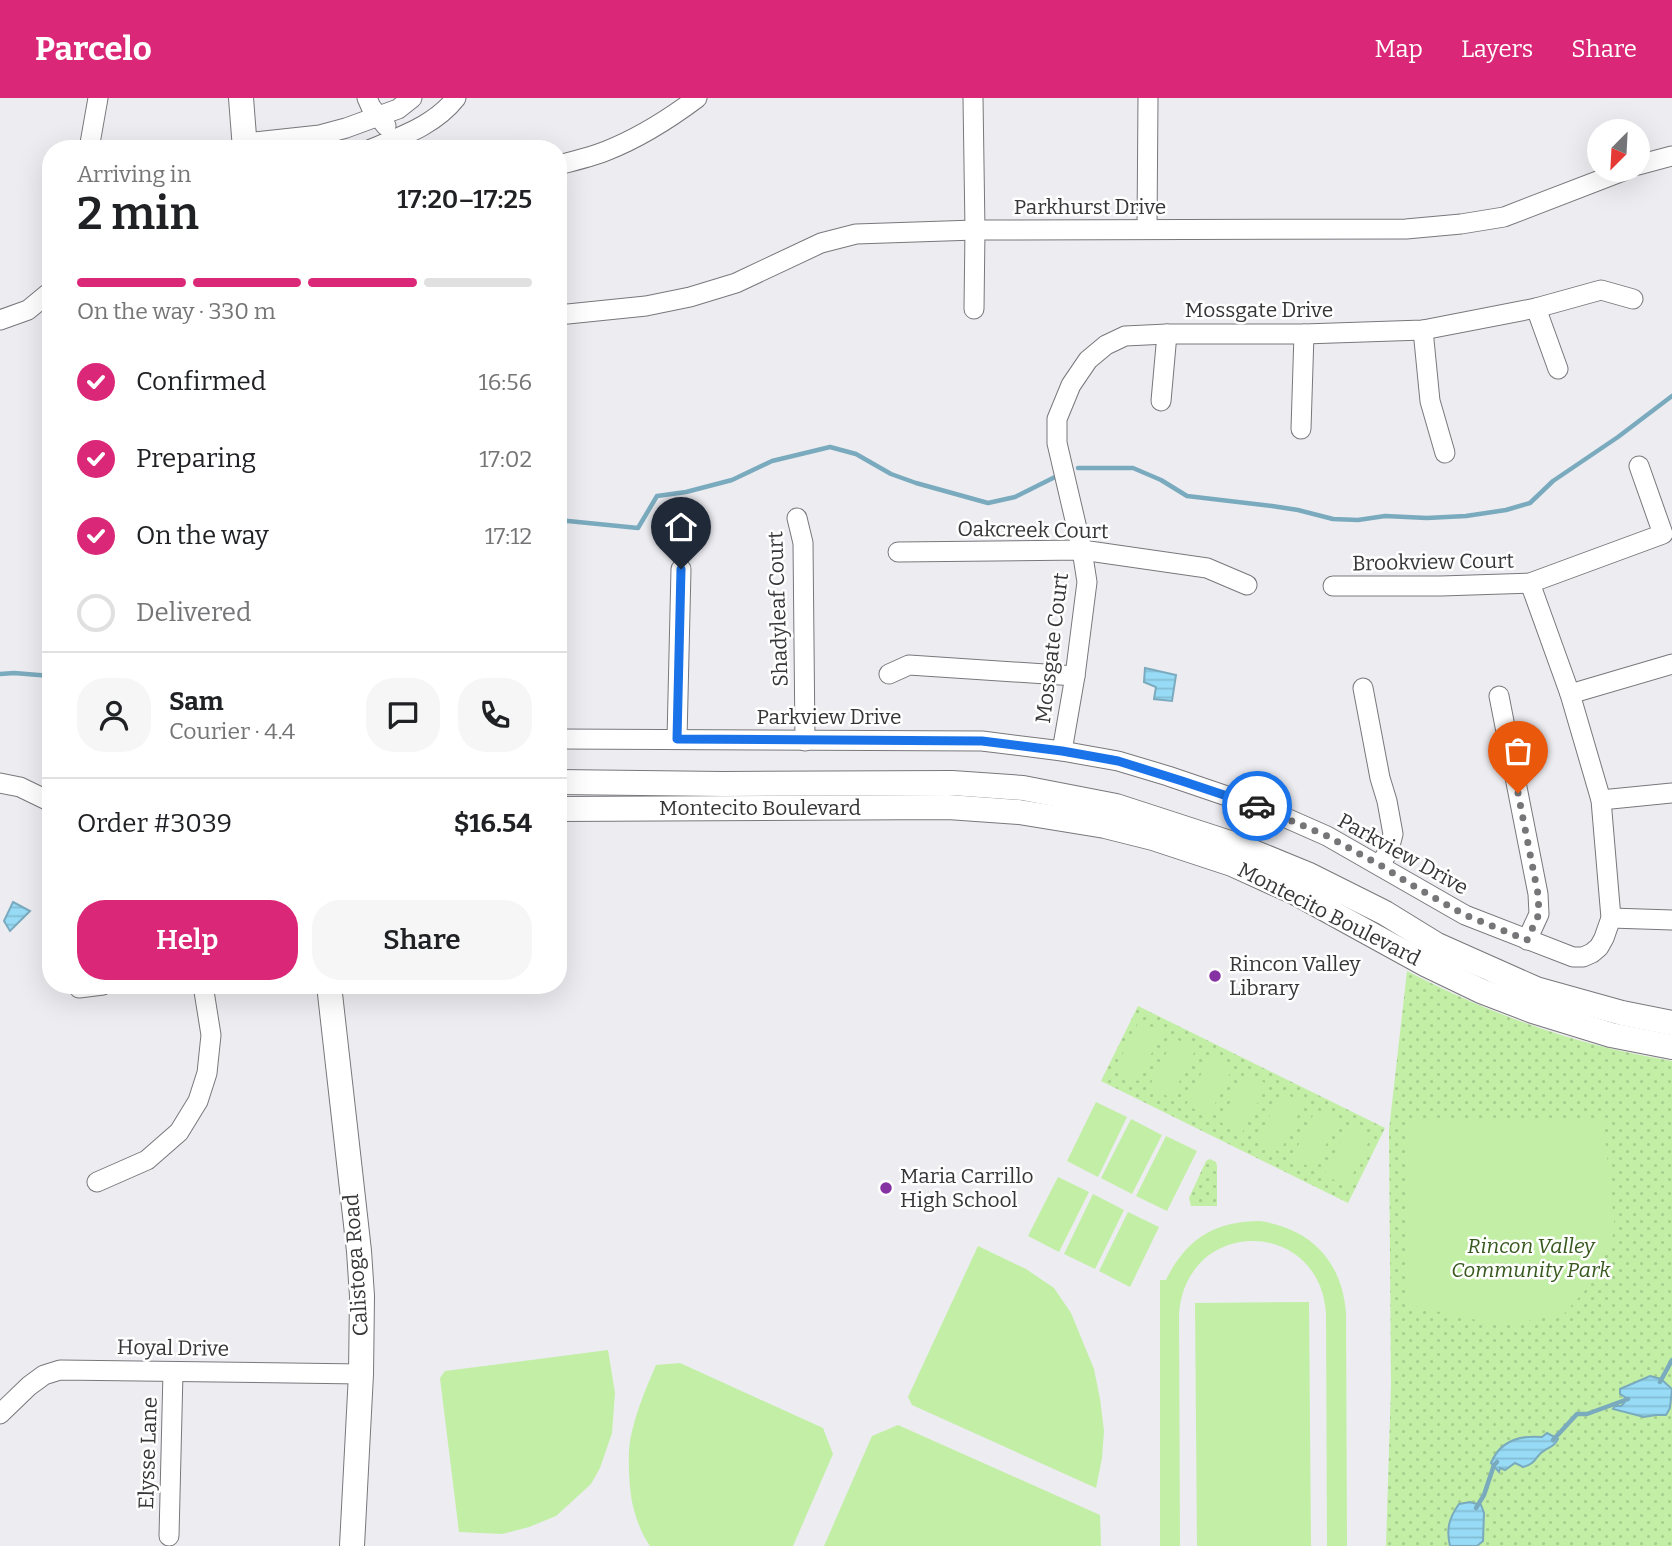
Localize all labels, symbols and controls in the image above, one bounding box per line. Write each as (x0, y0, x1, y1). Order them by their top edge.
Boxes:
text: Parcelo (35, 29, 152, 69)
text: Map (1375, 35, 1423, 63)
text: Layers (1461, 35, 1533, 63)
text: Share (1571, 35, 1637, 63)
north arrow (1587, 119, 1650, 182)
map controls (1587, 119, 1650, 182)
text: Arriving in (77, 160, 191, 188)
text: 17:20–17:25 (397, 184, 532, 215)
text: 2 min (77, 186, 199, 241)
street label: Parkhurst Drive (1014, 194, 1166, 220)
text: On the way · 330 m (77, 297, 276, 325)
street label: Mossgate Drive (1185, 297, 1333, 323)
icon: check (77, 363, 115, 401)
text: Confirmed (136, 366, 266, 397)
text: 16:56 (479, 368, 532, 396)
icon: check (77, 440, 115, 478)
text: Preparing (136, 443, 256, 474)
text: 17:02 (479, 445, 532, 473)
pin (651, 497, 711, 569)
icon: home (662, 508, 700, 546)
street label: Oakcreek Court (957, 516, 1109, 544)
icon: check (77, 517, 115, 555)
text: On the way (136, 520, 269, 551)
text: 17:12 (485, 522, 532, 550)
street label: Shadyleaf Court (762, 530, 794, 687)
street label: Brookview Court (1352, 548, 1515, 576)
street label: Mossgate Court (1030, 571, 1074, 725)
text: Delivered (136, 597, 251, 628)
button: person (77, 678, 151, 752)
button: chat (366, 678, 440, 752)
button: phone (458, 678, 532, 752)
text: Sam (169, 686, 224, 717)
street label: Parkview Drive (756, 704, 902, 730)
text: Courier · 4.4 (169, 717, 295, 745)
pin (1488, 721, 1548, 793)
icon: bag (1499, 732, 1537, 770)
courier (1222, 771, 1292, 841)
icon: car (1238, 787, 1276, 825)
street label: Montecito Boulevard (659, 795, 861, 821)
street label: Parkview Drive (1333, 807, 1473, 901)
text: Order #3039 (77, 808, 232, 839)
text: $16.54 (454, 808, 532, 839)
street label: Montecito Boulevard (1233, 857, 1425, 971)
button: Help (77, 900, 298, 980)
button: Share (312, 900, 532, 980)
place label: Rincon Valley Library (1229, 951, 1361, 1001)
marker: Rincon Valley Library (1207, 968, 1223, 984)
place label: Maria Carrillo High School (900, 1163, 1034, 1213)
marker: Maria Carrillo High School (878, 1180, 894, 1196)
street label: Calistoga Road (338, 1193, 374, 1337)
park label: Rincon Valley Community Park (1451, 1233, 1611, 1283)
street label: Hoyal Drive (117, 1334, 229, 1362)
street label: Elysse Lane (133, 1396, 163, 1510)

